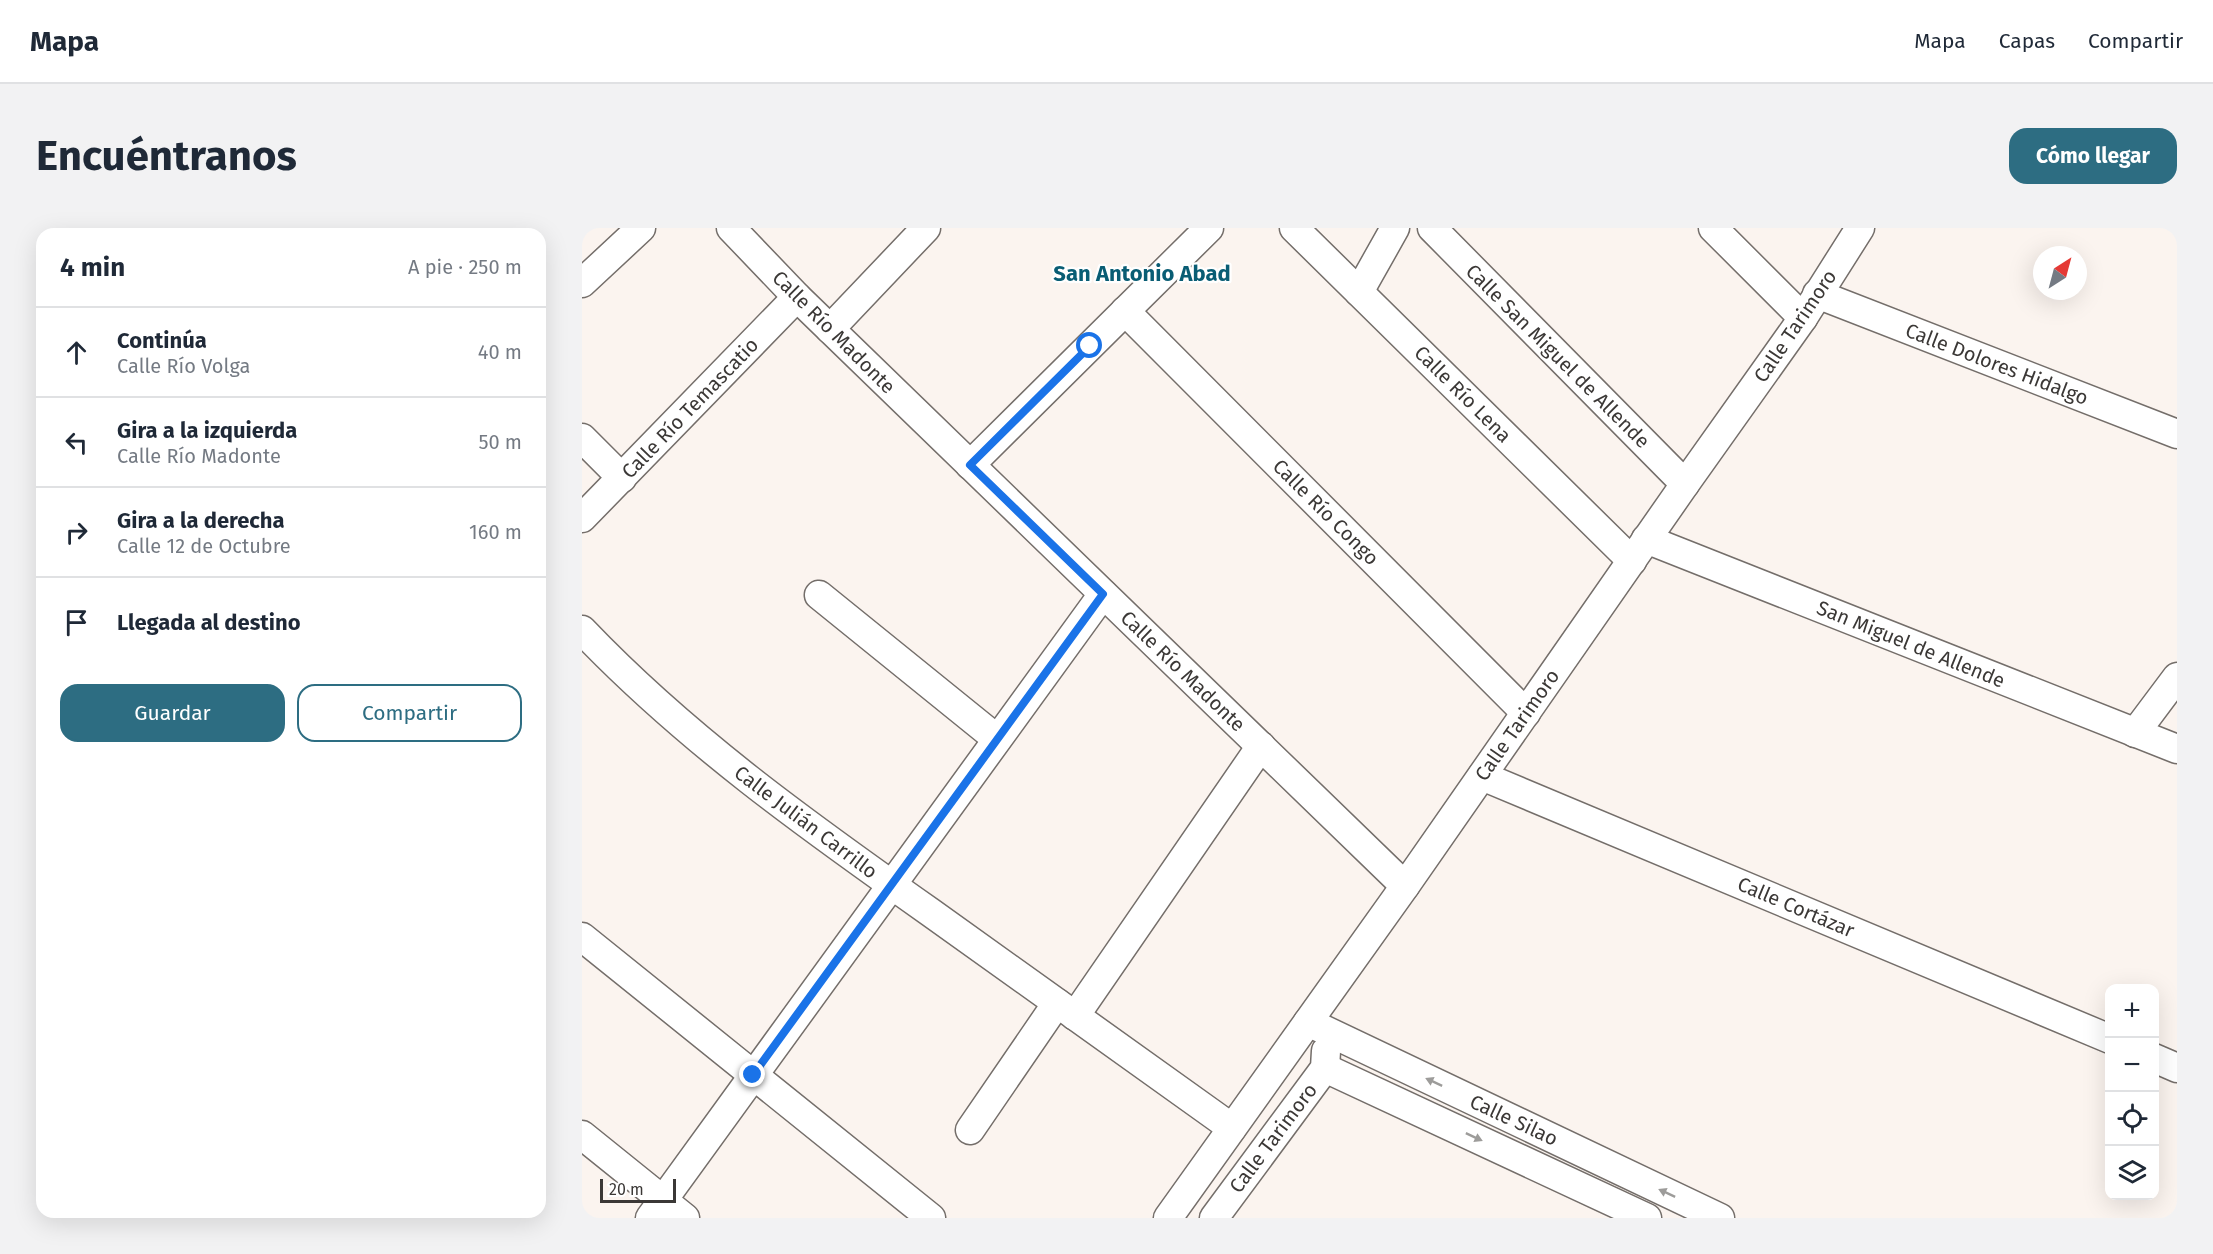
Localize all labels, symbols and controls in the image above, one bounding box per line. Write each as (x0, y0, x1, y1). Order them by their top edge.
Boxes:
text: Mapa (30, 25, 99, 58)
text: Mapa (1914, 28, 1966, 54)
text: Capas (1999, 28, 2055, 54)
text: Compartir (2088, 28, 2183, 54)
button: Cómo llegar (2009, 128, 2177, 184)
text: Encuéntranos (36, 131, 297, 181)
north arrow (2033, 246, 2087, 300)
text: 4 min (60, 252, 125, 283)
text: A pie · 250 m (408, 255, 522, 279)
street label: Calle San Miguel de Allende (1461, 259, 1655, 453)
district label: San Antonio Abad (1053, 260, 1231, 287)
street label: Calle Tarimoro (1749, 265, 1841, 387)
street label: Calle Río Madonte (768, 266, 900, 398)
street label: Calle Dolores Hidalgo (1902, 318, 2092, 410)
text: Continúa (117, 327, 207, 354)
route start (1076, 332, 1102, 358)
street label: Calle Río Temascatio (617, 333, 763, 483)
icon: ahead (60, 336, 93, 369)
text: 40 m (478, 340, 522, 364)
street label: Calle Río Lena (1410, 341, 1516, 447)
text: Calle Río Volga (117, 354, 250, 378)
text: Gira a la izquierda (117, 417, 297, 444)
icon: left (60, 426, 93, 459)
text: 50 m (478, 430, 522, 454)
text: Calle Río Madonte (117, 444, 281, 468)
street label: Calle Río Congo (1268, 454, 1384, 570)
text: Gira a la derecha (117, 507, 285, 534)
icon: right (60, 516, 93, 549)
text: 160 m (469, 520, 522, 544)
text: Calle 12 de Octubre (117, 534, 291, 558)
street label: San Miguel de Allende (1813, 595, 2009, 693)
street label: Calle Río Madonte (1116, 605, 1250, 737)
icon: arrive (60, 606, 93, 639)
text: Llegada al destino (117, 609, 301, 636)
street label: Calle Tarimoro (1470, 665, 1564, 785)
button: Guardar (60, 684, 285, 742)
button: Compartir (297, 684, 522, 742)
street label: Calle Julián Carrillo (730, 760, 882, 884)
street label: Calle Cortázar (1734, 872, 1858, 943)
map controls (2105, 984, 2159, 1200)
button: + (2105, 984, 2159, 1038)
button: − (2105, 1038, 2159, 1092)
route end (739, 1061, 765, 1087)
one-way arrow (1426, 1078, 1443, 1087)
street label: Calle Tarimoro (1224, 1079, 1322, 1197)
street label: Calle Silao (1466, 1089, 1562, 1151)
button: locate (2105, 1092, 2159, 1146)
one-way arrow (1465, 1133, 1482, 1142)
button: layers (2105, 1146, 2159, 1200)
scale bar (600, 1176, 676, 1204)
text: 20 m (609, 1180, 644, 1199)
one-way arrow (1659, 1188, 1676, 1197)

